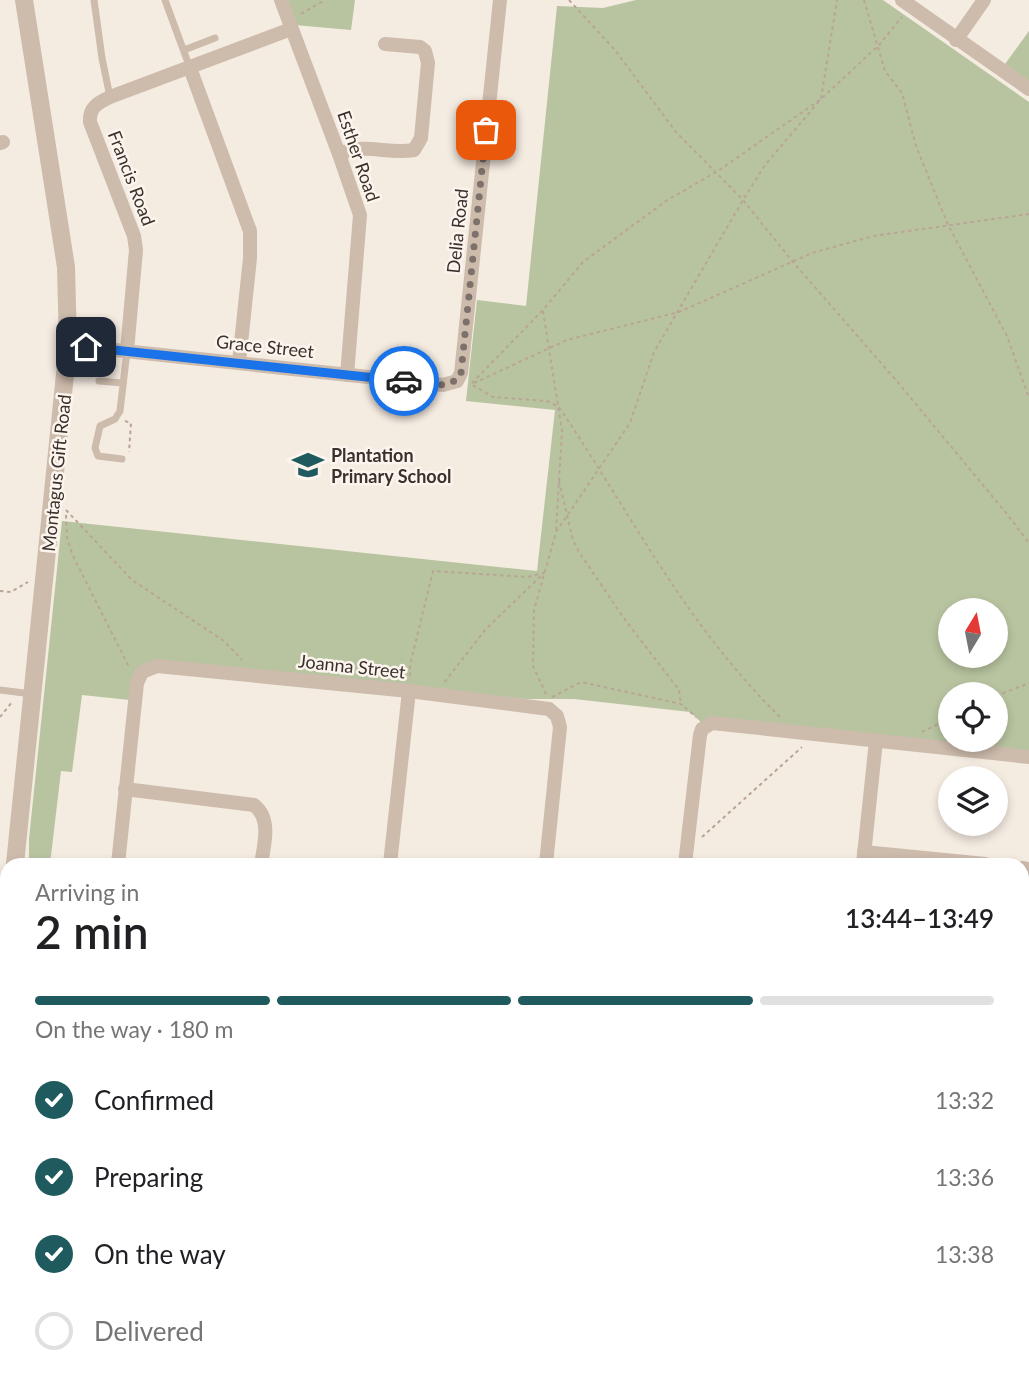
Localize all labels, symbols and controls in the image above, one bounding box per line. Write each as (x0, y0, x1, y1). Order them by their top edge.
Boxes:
pin (456, 100, 516, 160)
street label: Esther Road (333, 108, 385, 204)
icon: bag (467, 111, 505, 149)
street label: Francis Road (104, 127, 160, 229)
street label: Delia Road (442, 188, 472, 274)
pin (56, 317, 116, 377)
icon: home (67, 328, 105, 366)
street label: Grace Street (215, 330, 316, 362)
courier (369, 346, 439, 416)
icon: car (385, 362, 423, 400)
street label: Montagus Gift Road (37, 393, 75, 553)
place label: Plantation Primary School (331, 444, 451, 487)
school or university icon: Plantation Primary School (291, 448, 325, 482)
north arrow (938, 598, 1008, 668)
map controls (938, 598, 1008, 836)
street label: Joanna Street (297, 649, 407, 683)
button: locate (938, 682, 1008, 752)
button: layers (938, 766, 1008, 836)
text: Arriving in (35, 878, 139, 906)
text: 13:44–13:49 (845, 902, 994, 934)
text: 2 min (35, 904, 149, 959)
text: On the way · 180 m (35, 1015, 234, 1043)
icon: check (35, 1081, 73, 1119)
text: Confirmed (94, 1084, 214, 1116)
text: 13:32 (935, 1086, 994, 1114)
icon: check (35, 1158, 73, 1196)
text: Preparing (94, 1161, 203, 1193)
text: 13:36 (935, 1163, 994, 1191)
icon: check (35, 1235, 73, 1273)
text: On the way (94, 1238, 226, 1270)
text: 13:38 (935, 1240, 994, 1268)
text: Delivered (94, 1315, 204, 1347)

